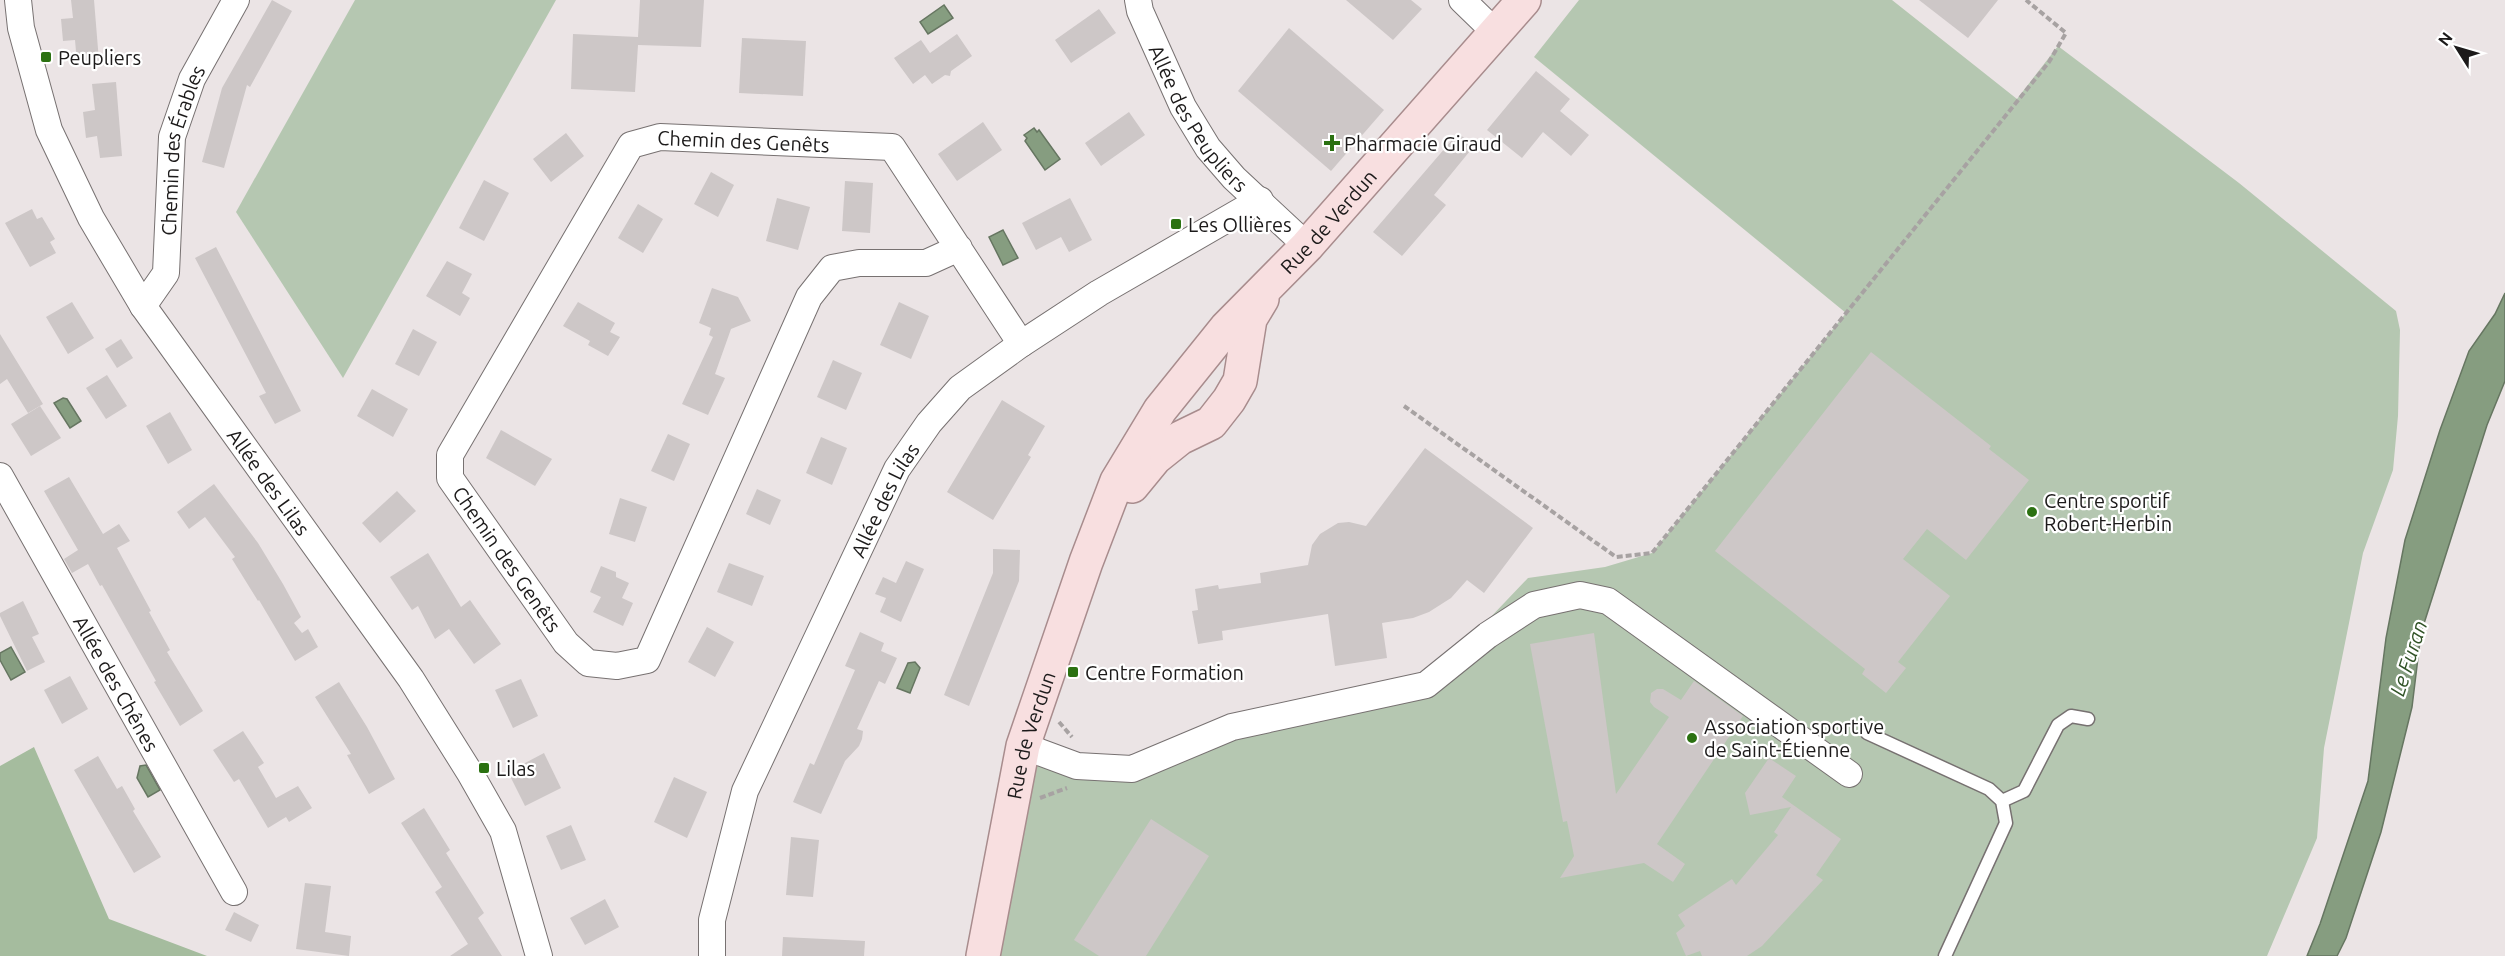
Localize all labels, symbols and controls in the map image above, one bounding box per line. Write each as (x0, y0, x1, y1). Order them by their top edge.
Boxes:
north arrow (2427, 18, 2487, 78)
text: N (2434, 29, 2456, 49)
street label: Allée des Peupliers (1145, 41, 1253, 196)
place label: Peupliers (58, 46, 141, 69)
marker: Peupliers (39, 50, 53, 64)
street label: Chemin des Érables (156, 61, 209, 236)
street label: Chemin des Genêts (657, 125, 830, 156)
place label: Pharmacie Giraud (1344, 132, 1502, 155)
marker: Pharmacie Giraud (1325, 136, 1339, 150)
street label: Rue de Verdun (1275, 165, 1381, 278)
place label: Les Ollières (1188, 213, 1292, 236)
marker: Les Ollières (1169, 217, 1183, 231)
street label: Allée des Lilas (223, 424, 315, 539)
street label: Allée des Lilas (846, 438, 923, 561)
street label: Chemin des Genêts (448, 482, 566, 636)
place label: Centre sportif Robert-Herbin (2044, 489, 2172, 535)
marker: Centre sportif Robert-Herbin (2025, 505, 2039, 519)
street label: Allée des Chênes (69, 612, 164, 755)
water label: Le Furan (2385, 617, 2431, 699)
place label: Centre Formation (1085, 661, 1244, 684)
marker: Centre Formation (1066, 665, 1080, 679)
street label: Rue de Verdun (1002, 668, 1059, 801)
place label: Association sportive de Saint-Étienne (1704, 715, 1884, 761)
marker: Association sportive de Saint-Étienne (1685, 731, 1699, 745)
place label: Lilas (496, 757, 535, 780)
marker: Lilas (477, 761, 491, 775)

